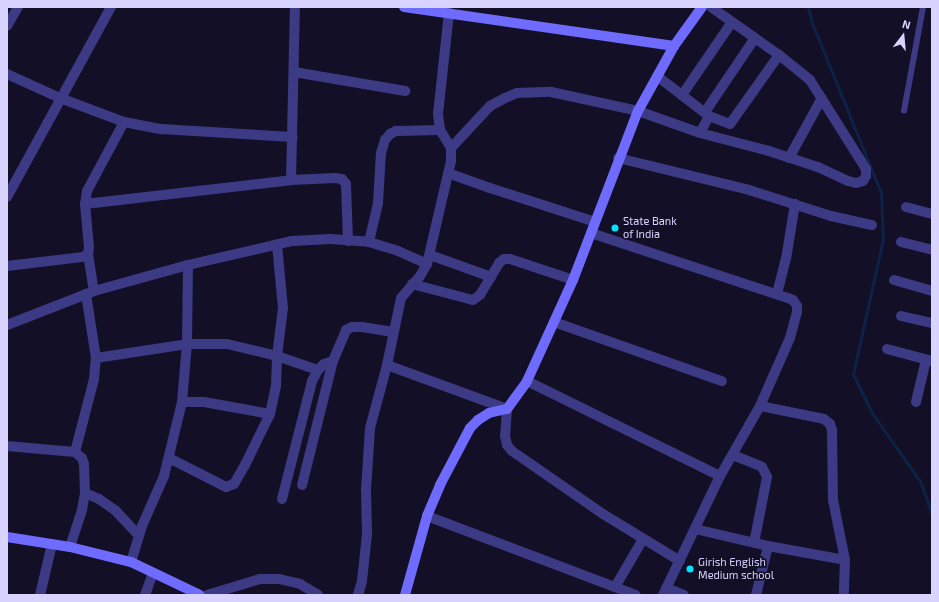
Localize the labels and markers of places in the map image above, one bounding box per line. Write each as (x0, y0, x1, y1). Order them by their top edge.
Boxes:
place label: State Bank of India (623, 215, 677, 241)
marker: State Bank of India (610, 223, 620, 233)
place label: Girish English Medium school (698, 556, 774, 582)
marker: Girish English Medium school (685, 564, 695, 574)

